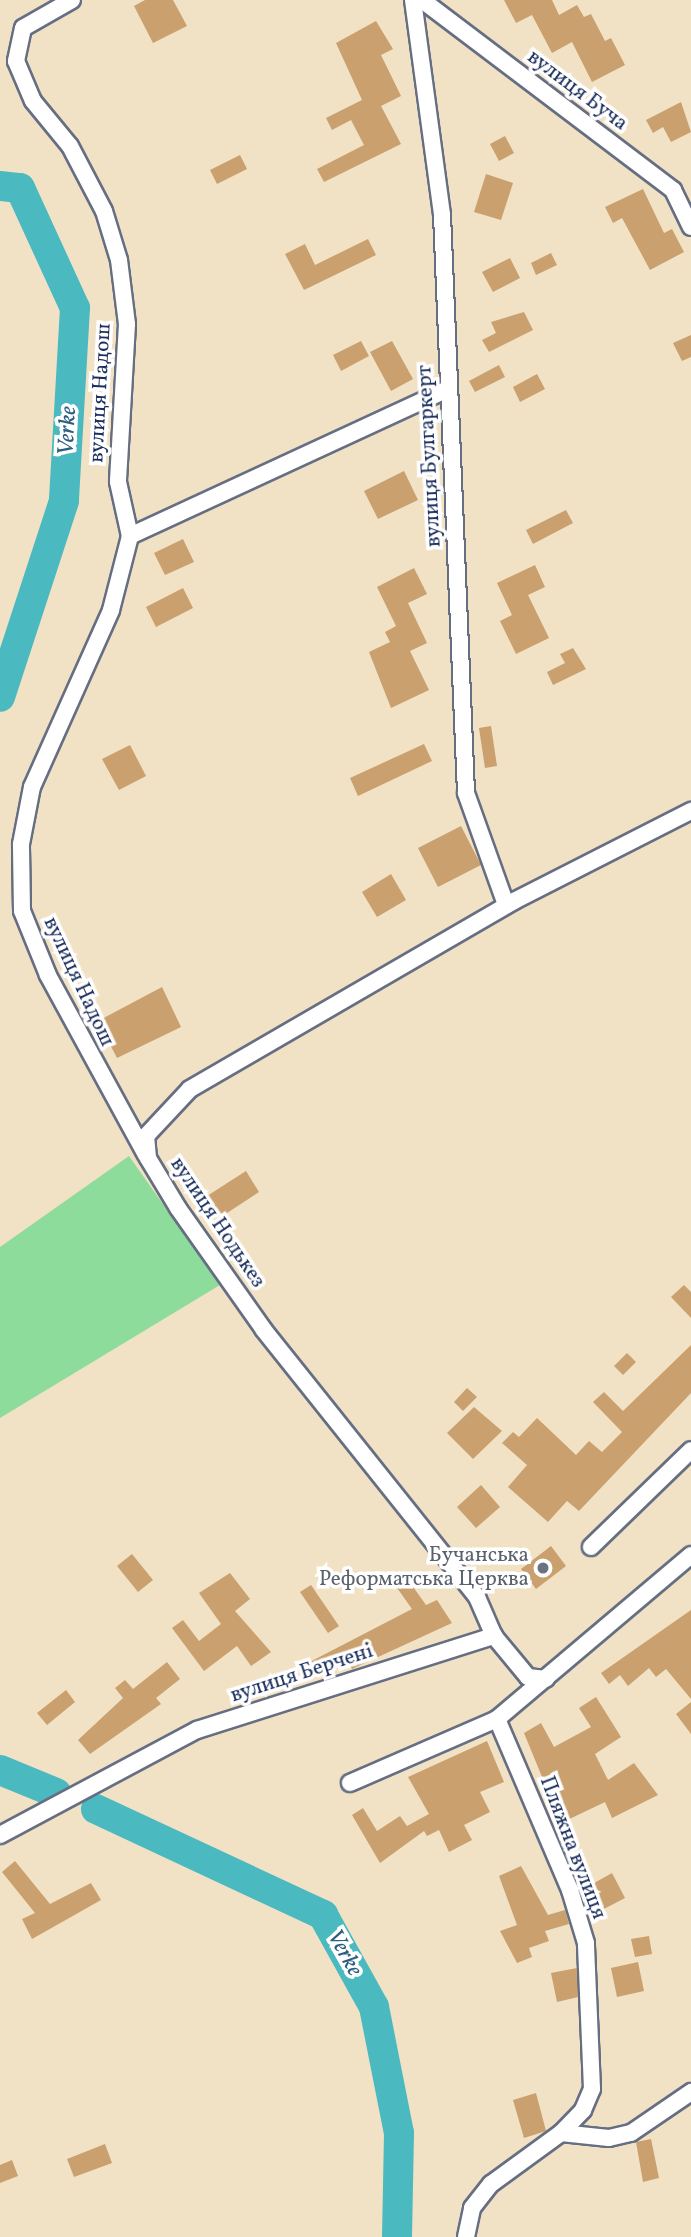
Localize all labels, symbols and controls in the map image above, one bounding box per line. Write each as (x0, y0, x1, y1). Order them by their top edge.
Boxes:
street label: вулиця Буча (522, 45, 632, 137)
street label: вулиця Надош (85, 323, 117, 463)
street label: вулиця Булгаркерт (413, 364, 447, 548)
water label: Verke (53, 406, 83, 456)
street label: вулиця Надош (37, 913, 119, 1051)
street label: вулиця Нодькез (164, 1153, 270, 1293)
place label: Бучанська Реформатська Церква (319, 1543, 529, 1593)
marker: Бучанська Реформатська Церква (535, 1560, 551, 1576)
street label: вулиця Берчені (228, 1639, 376, 1709)
street label: Пляжна вулиця (533, 1773, 611, 1923)
water label: Verke (320, 1925, 368, 1981)

